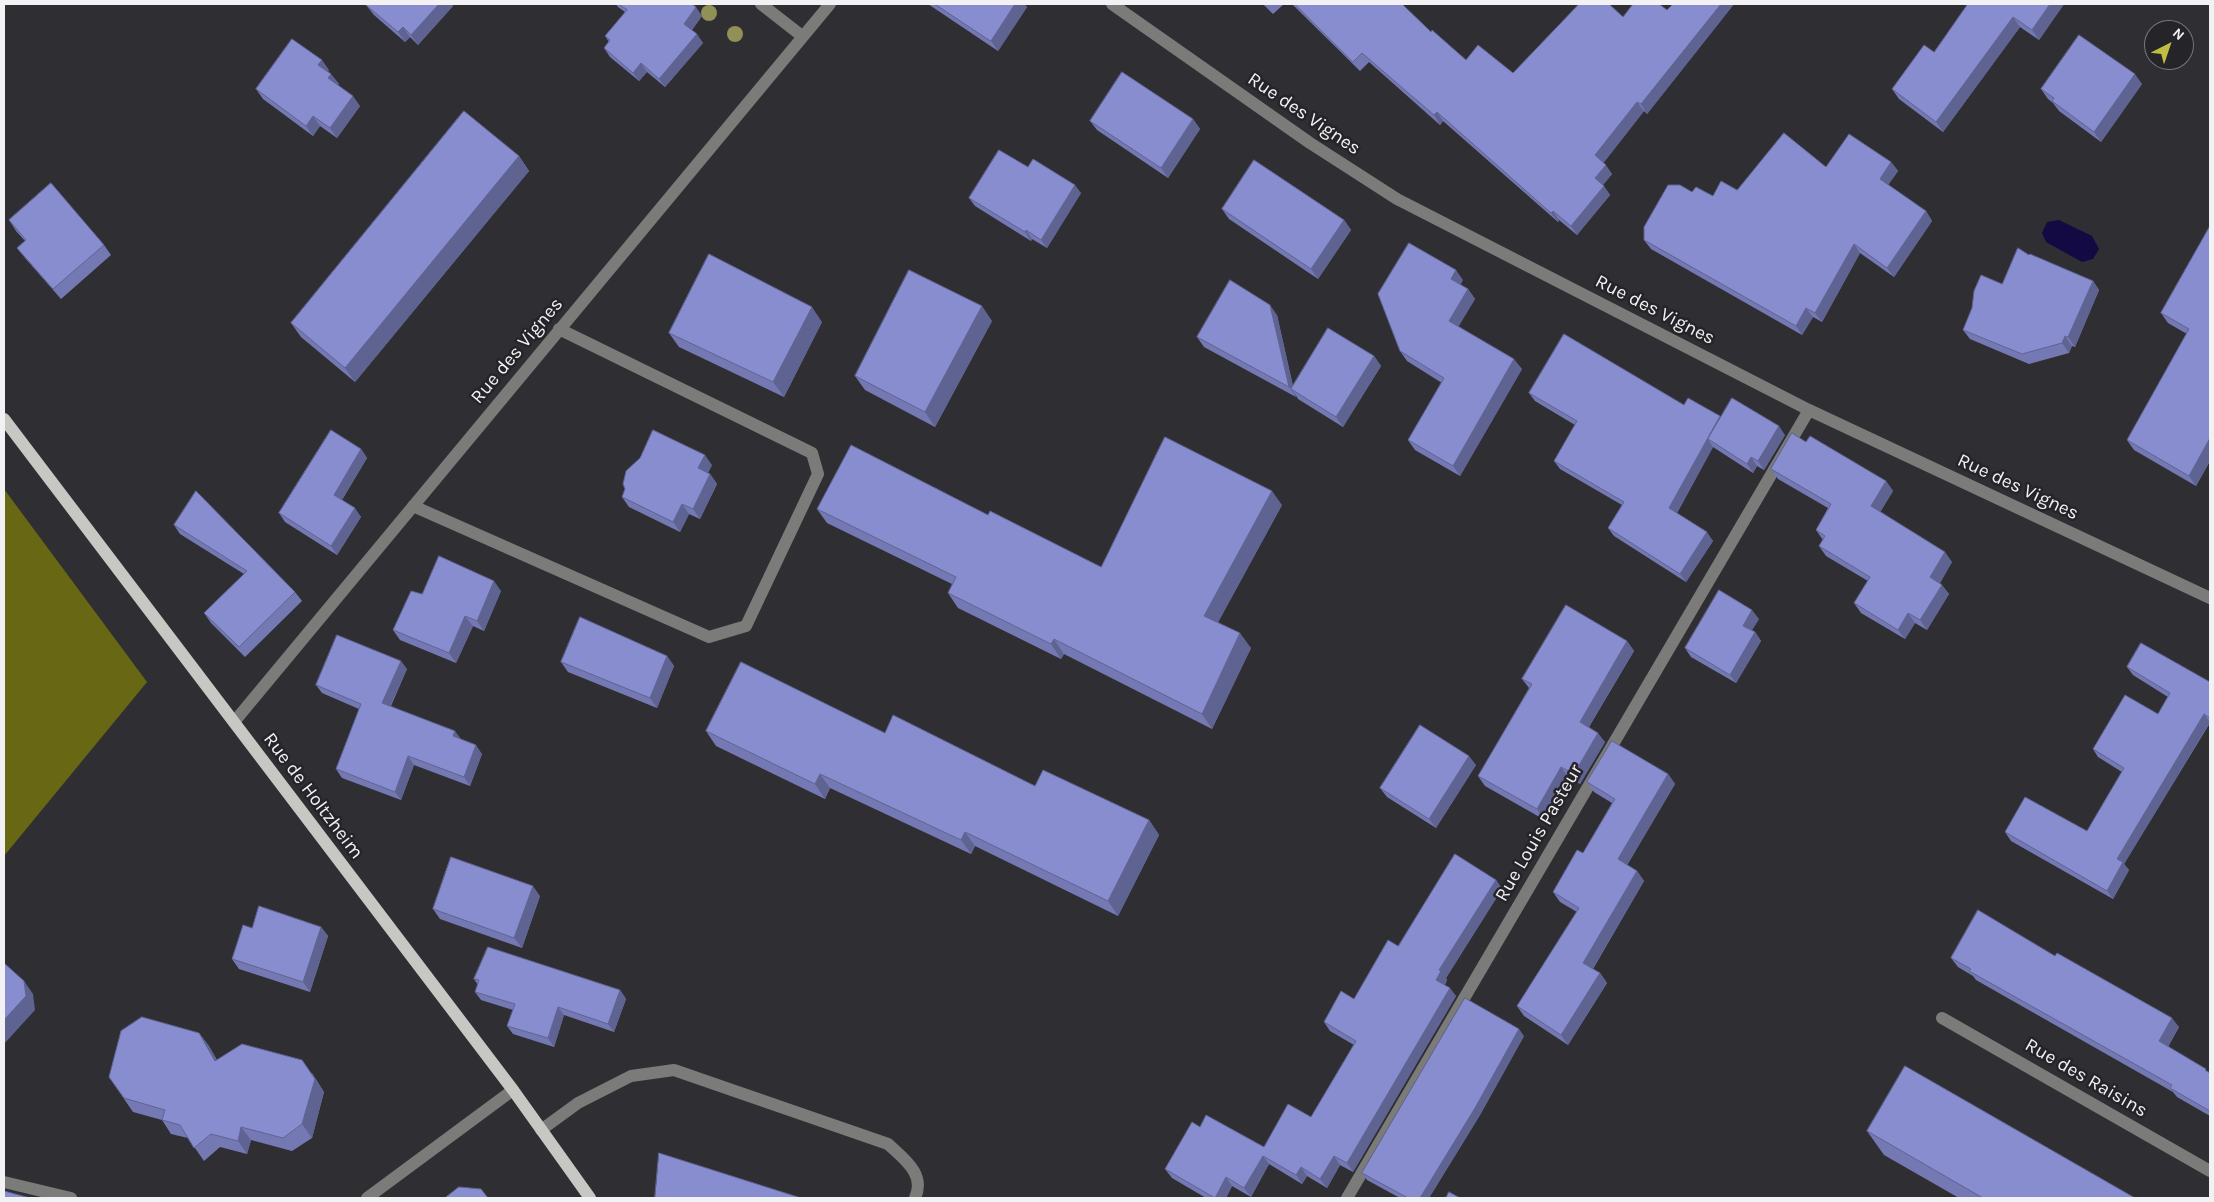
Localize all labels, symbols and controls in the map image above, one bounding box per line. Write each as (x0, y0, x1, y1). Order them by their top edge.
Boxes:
north arrow (2144, 20, 2194, 70)
text: N (2169, 24, 2188, 44)
street label: Rue des Vignes (1243, 68, 1365, 160)
street label: Rue des Vignes (1591, 270, 1719, 350)
street label: Rue des Vignes (466, 293, 568, 409)
street label: Rue des Vignes (1954, 449, 2082, 525)
street label: Rue de Holtzheim (258, 728, 368, 864)
street label: Rue Louis Pasteur (1490, 760, 1588, 906)
street label: Rue des Raisins (2021, 1034, 2151, 1122)

